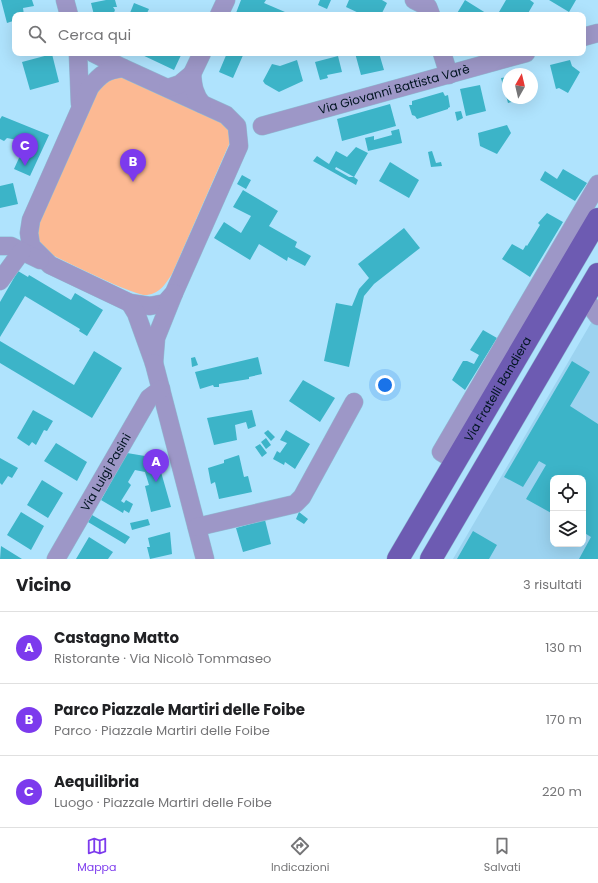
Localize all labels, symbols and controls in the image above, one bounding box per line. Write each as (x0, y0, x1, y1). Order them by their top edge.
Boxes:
search box (12, 12, 586, 56)
icon: search (26, 23, 48, 45)
text: Cerca qui (58, 24, 131, 45)
street label: Via Giovanni Battista Varè (316, 60, 471, 118)
north arrow (502, 68, 538, 104)
pin: C (12, 133, 38, 166)
pin: B (120, 149, 146, 182)
street label: Via Fratelli Bandiera (460, 333, 535, 445)
your location (375, 375, 395, 395)
street label: Via Luigi Pasini (76, 430, 135, 514)
pin: A (143, 449, 169, 482)
map controls (550, 475, 586, 547)
button: locate (550, 475, 586, 511)
button: layers (550, 511, 586, 547)
text: Vicino (16, 573, 71, 597)
text: 3 risultati (523, 575, 582, 594)
text: Castagno Matto (54, 627, 179, 648)
text: A (24, 638, 34, 657)
text: 130 m (545, 638, 582, 657)
text: Ristorante · Via Nicolò Tommaseo (54, 649, 271, 668)
text: Parco Piazzale Martiri delle Foibe (54, 699, 305, 720)
text: B (25, 710, 33, 729)
text: 170 m (546, 710, 582, 729)
text: Parco · Piazzale Martiri delle Foibe (54, 721, 270, 740)
text: Aequilibria (54, 771, 139, 792)
text: C (24, 782, 34, 801)
text: 220 m (542, 782, 582, 801)
text: Luogo · Piazzale Martiri delle Foibe (54, 793, 272, 812)
tab: Mappa (77, 835, 116, 876)
tab: Indicazioni (271, 835, 329, 876)
tab: Salvati (484, 835, 521, 876)

